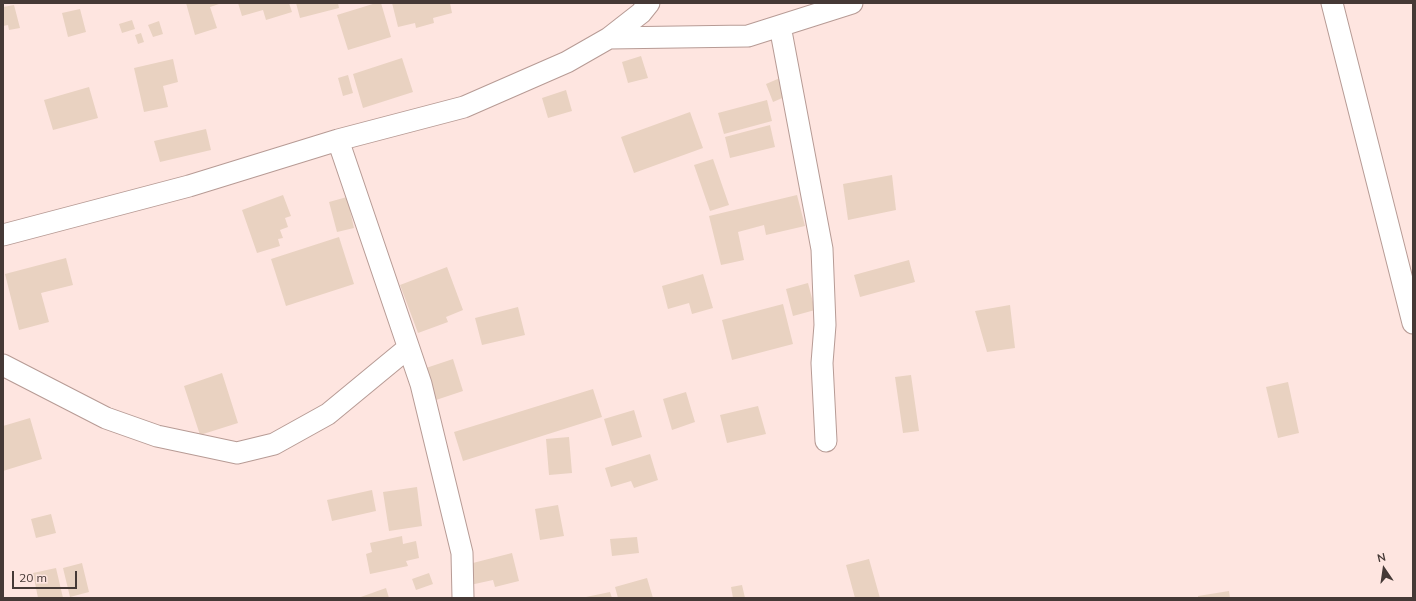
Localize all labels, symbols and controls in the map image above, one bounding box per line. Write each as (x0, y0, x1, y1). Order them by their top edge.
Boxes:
north arrow (1364, 549, 1404, 589)
text: N (1376, 550, 1387, 565)
scale bar (14, 563, 79, 589)
text: 20 m (19, 570, 47, 585)

